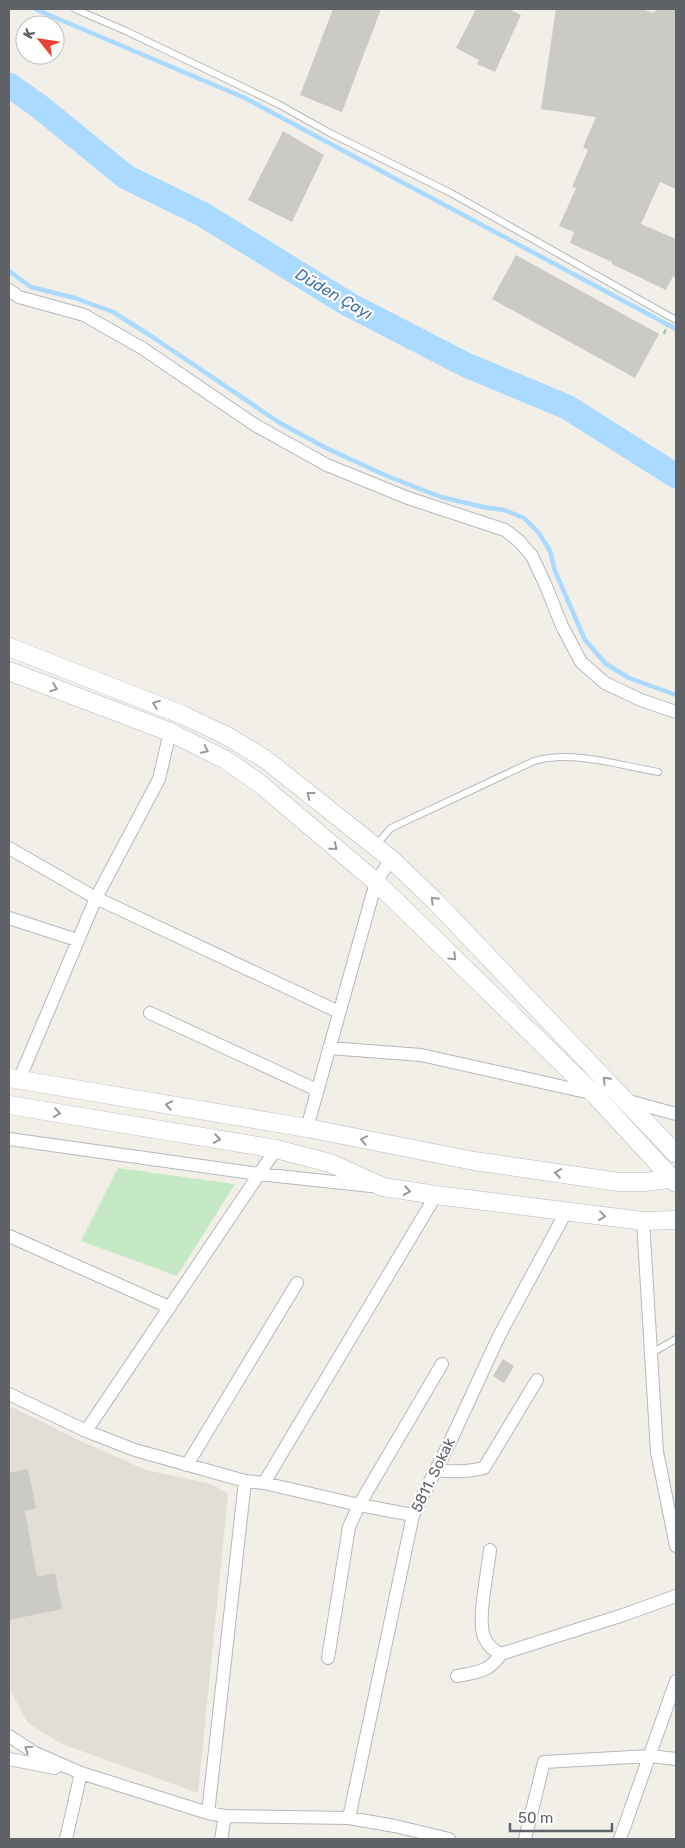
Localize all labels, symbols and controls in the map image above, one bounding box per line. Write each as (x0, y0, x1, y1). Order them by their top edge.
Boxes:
north arrow (15, 15, 65, 65)
text: K (19, 25, 39, 42)
water label: Düden Çayı (292, 264, 376, 324)
one-way arrow (49, 682, 58, 692)
one-way arrow (152, 700, 160, 710)
one-way arrow (199, 743, 208, 753)
one-way arrow (307, 792, 316, 800)
one-way arrow (329, 841, 338, 850)
one-way arrow (431, 896, 440, 905)
one-way arrow (448, 951, 457, 960)
one-way arrow (603, 1077, 612, 1086)
one-way arrow (165, 1100, 173, 1111)
one-way arrow (52, 1108, 61, 1118)
one-way arrow (213, 1134, 222, 1144)
one-way arrow (359, 1135, 368, 1145)
one-way arrow (554, 1169, 563, 1179)
one-way arrow (402, 1185, 411, 1195)
one-way arrow (599, 1210, 607, 1221)
street label: 5811. Sokak (407, 1435, 459, 1515)
one-way arrow (25, 1745, 34, 1755)
scale bar (510, 1800, 612, 1832)
text: 50 m (518, 1809, 553, 1827)

